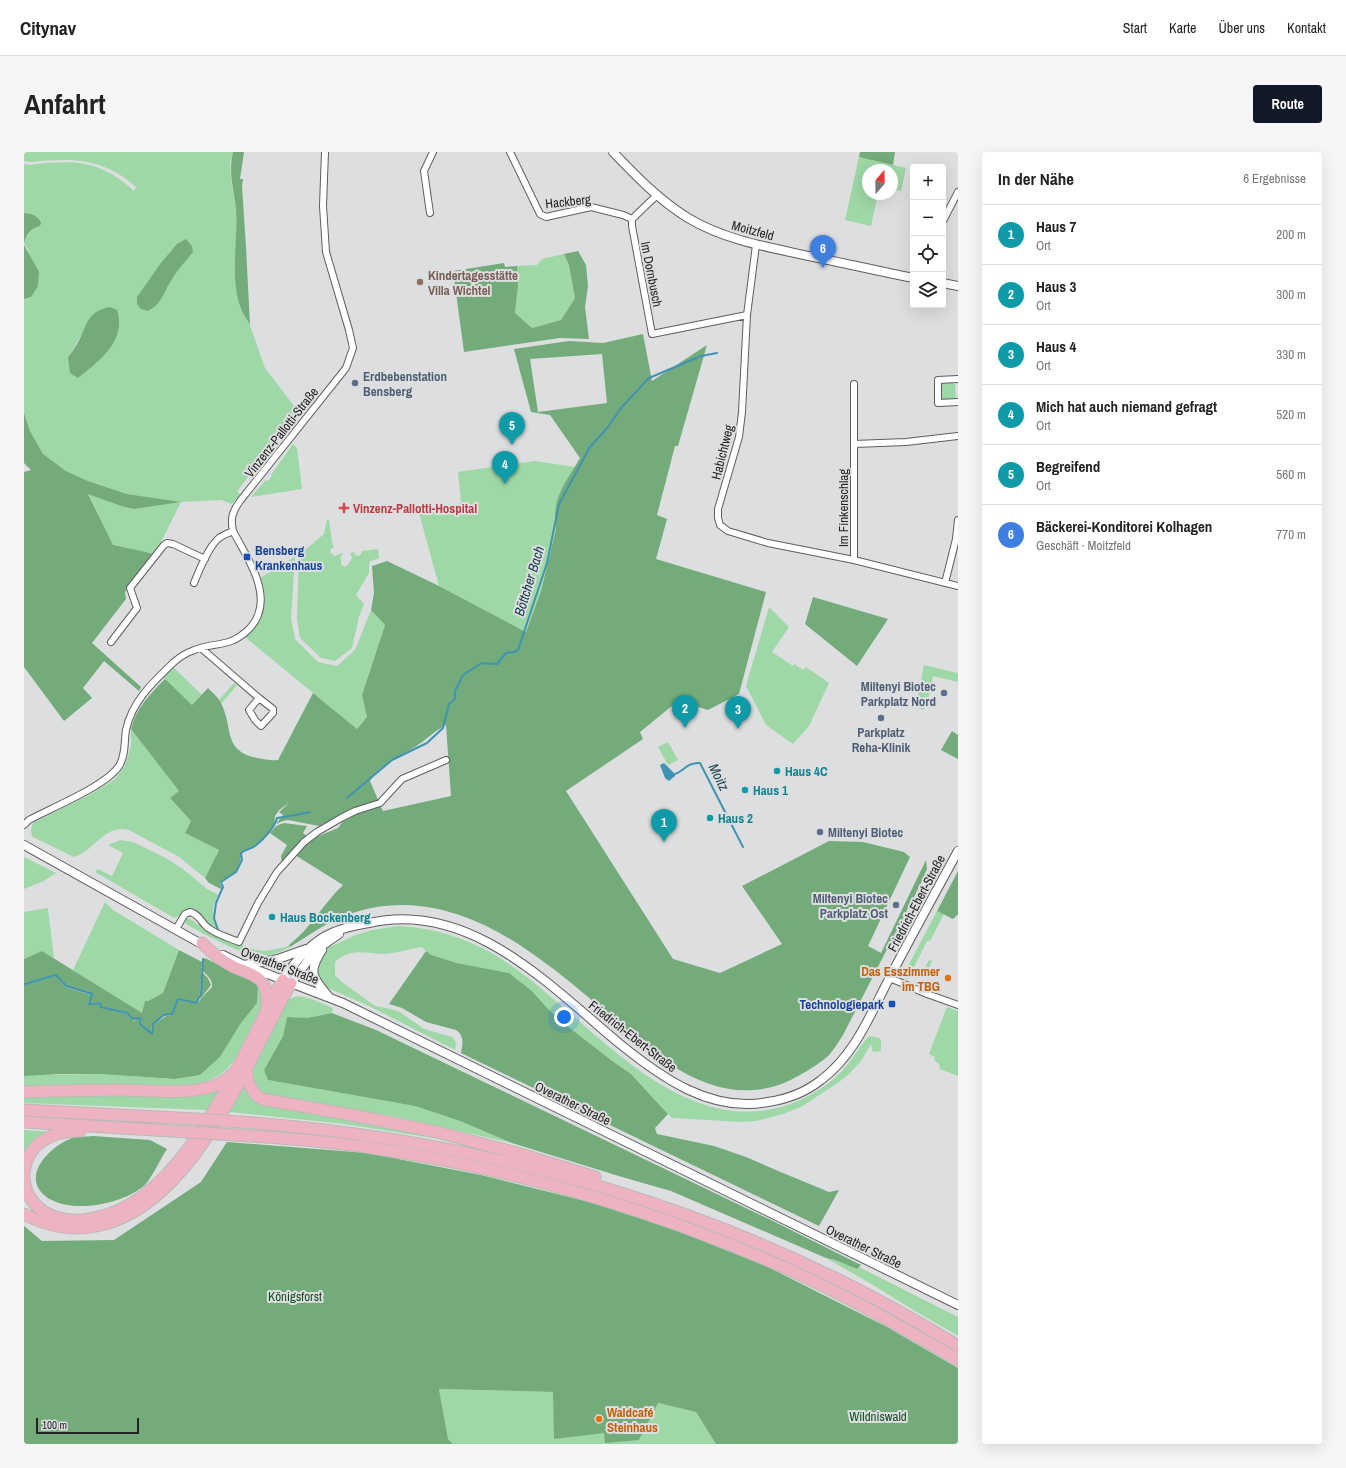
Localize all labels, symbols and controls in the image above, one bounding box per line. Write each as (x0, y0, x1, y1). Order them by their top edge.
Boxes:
text: Citynav (20, 15, 76, 41)
text: Start (1123, 19, 1147, 37)
text: Karte (1169, 19, 1196, 37)
text: Über uns (1218, 19, 1265, 37)
text: Kontakt (1287, 19, 1326, 37)
text: Anfahrt (24, 85, 106, 123)
button: Route (1253, 85, 1322, 123)
north arrow (862, 164, 898, 200)
map controls (910, 164, 946, 308)
button: + (910, 164, 946, 200)
text: In der Nähe (998, 167, 1074, 190)
text: 6 Ergebnisse (1243, 170, 1306, 187)
street label: Hackberg (544, 191, 592, 212)
button: − (910, 200, 946, 236)
text: Haus 7 (1036, 216, 1076, 237)
street label: Moitzfeld (730, 217, 776, 244)
text: 1 (1008, 226, 1014, 243)
text: 200 m (1276, 226, 1306, 243)
pin: 6 (810, 235, 836, 268)
button: locate (910, 236, 946, 272)
text: Ort (1036, 237, 1051, 254)
street label: Im Dornbusch (637, 240, 666, 308)
place label: Kindertagesstätte Villa Wichtel (428, 267, 518, 299)
button: layers (910, 272, 946, 308)
text: Haus 3 (1036, 276, 1076, 297)
marker: Kindertagesstätte Villa Wichtel (415, 277, 425, 287)
text: 2 (1008, 286, 1014, 303)
text: 300 m (1276, 286, 1306, 303)
text: Ort (1036, 297, 1051, 314)
text: Haus 4 (1036, 336, 1076, 357)
text: 3 (1008, 346, 1014, 363)
text: 330 m (1276, 346, 1306, 363)
text: Ort (1036, 357, 1051, 374)
place label: Erdbebenstation Bensberg (363, 368, 447, 400)
marker: Erdbebenstation Bensberg (350, 378, 360, 388)
street label: Vinzenz-Pallotti-Straße (241, 384, 322, 481)
text: Mich hat auch niemand gefragt (1036, 396, 1217, 417)
text: 4 (1008, 406, 1014, 423)
text: 520 m (1276, 406, 1306, 423)
pin: 5 (499, 412, 525, 445)
text: Ort (1036, 417, 1051, 434)
street label: Habichtweg (707, 423, 738, 481)
pin: 4 (492, 451, 518, 484)
text: Begreifend (1036, 456, 1100, 477)
text: 5 (1008, 466, 1014, 483)
text: 560 m (1276, 466, 1306, 483)
street label: Im Finkenschlag (835, 469, 852, 547)
text: Ort (1036, 477, 1051, 494)
place label: Vinzenz-Pallotti-Hospital (353, 500, 477, 517)
marker: Vinzenz-Pallotti-Hospital (338, 502, 350, 514)
text: Bäckerei-Konditorei Kolhagen (1036, 516, 1212, 537)
text: 6 (1008, 526, 1014, 543)
text: 770 m (1276, 526, 1306, 543)
text: Geschäft · Moitzfeld (1036, 537, 1131, 554)
place label: Bensberg Krankenhaus (255, 542, 323, 574)
water label: Böttcher Bach (510, 544, 548, 618)
marker: Bensberg Krankenhaus (242, 552, 252, 562)
place label: Miltenyi Biotec Parkplatz Nord (861, 678, 936, 710)
marker: Miltenyi Biotec Parkplatz Nord (939, 688, 949, 698)
pin: 2 (672, 695, 698, 728)
pin: 3 (725, 696, 751, 729)
marker: Parkplatz Reha-Klinik (876, 713, 886, 723)
place label: Parkplatz Reha-Klinik (852, 724, 910, 756)
water label: Moitz (705, 760, 734, 794)
place label: Haus 4C (785, 763, 828, 780)
marker: Haus 4C (772, 766, 782, 776)
place label: Haus 1 (753, 782, 788, 799)
marker: Haus 1 (740, 785, 750, 795)
pin: 1 (651, 809, 677, 842)
place label: Haus 2 (718, 810, 753, 827)
marker: Haus 2 (705, 813, 715, 823)
place label: Miltenyi Biotec (828, 824, 903, 841)
marker: Miltenyi Biotec (815, 827, 825, 837)
street label: Friedrich-Ebert-Straße (884, 852, 949, 955)
place label: Miltenyi Biotec Parkplatz Ost (813, 890, 888, 922)
marker: Miltenyi Biotec Parkplatz Ost (891, 900, 901, 910)
place label: Haus Bockenberg (280, 909, 371, 926)
marker: Haus Bockenberg (267, 912, 277, 922)
street label: Overather Straße (238, 943, 321, 988)
place label: Das Esszimmer im TBG (861, 963, 941, 995)
marker: Das Esszimmer im TBG (943, 973, 953, 983)
place label: Technologiepark (799, 996, 884, 1013)
street label: Friedrich-Ebert-Straße (585, 997, 680, 1076)
marker: Technologiepark (887, 999, 897, 1009)
your location (554, 1007, 574, 1027)
street label: Overather Straße (532, 1078, 614, 1129)
street label: Overather Straße (823, 1221, 905, 1272)
park label: Königsforst (268, 1288, 322, 1305)
place label: Waldcafé Steinhaus (607, 1404, 658, 1436)
park label: Wildniswald (849, 1408, 907, 1425)
marker: Waldcafé Steinhaus (594, 1414, 604, 1424)
scale bar (36, 1416, 139, 1435)
text: 100 m (42, 1418, 67, 1432)

